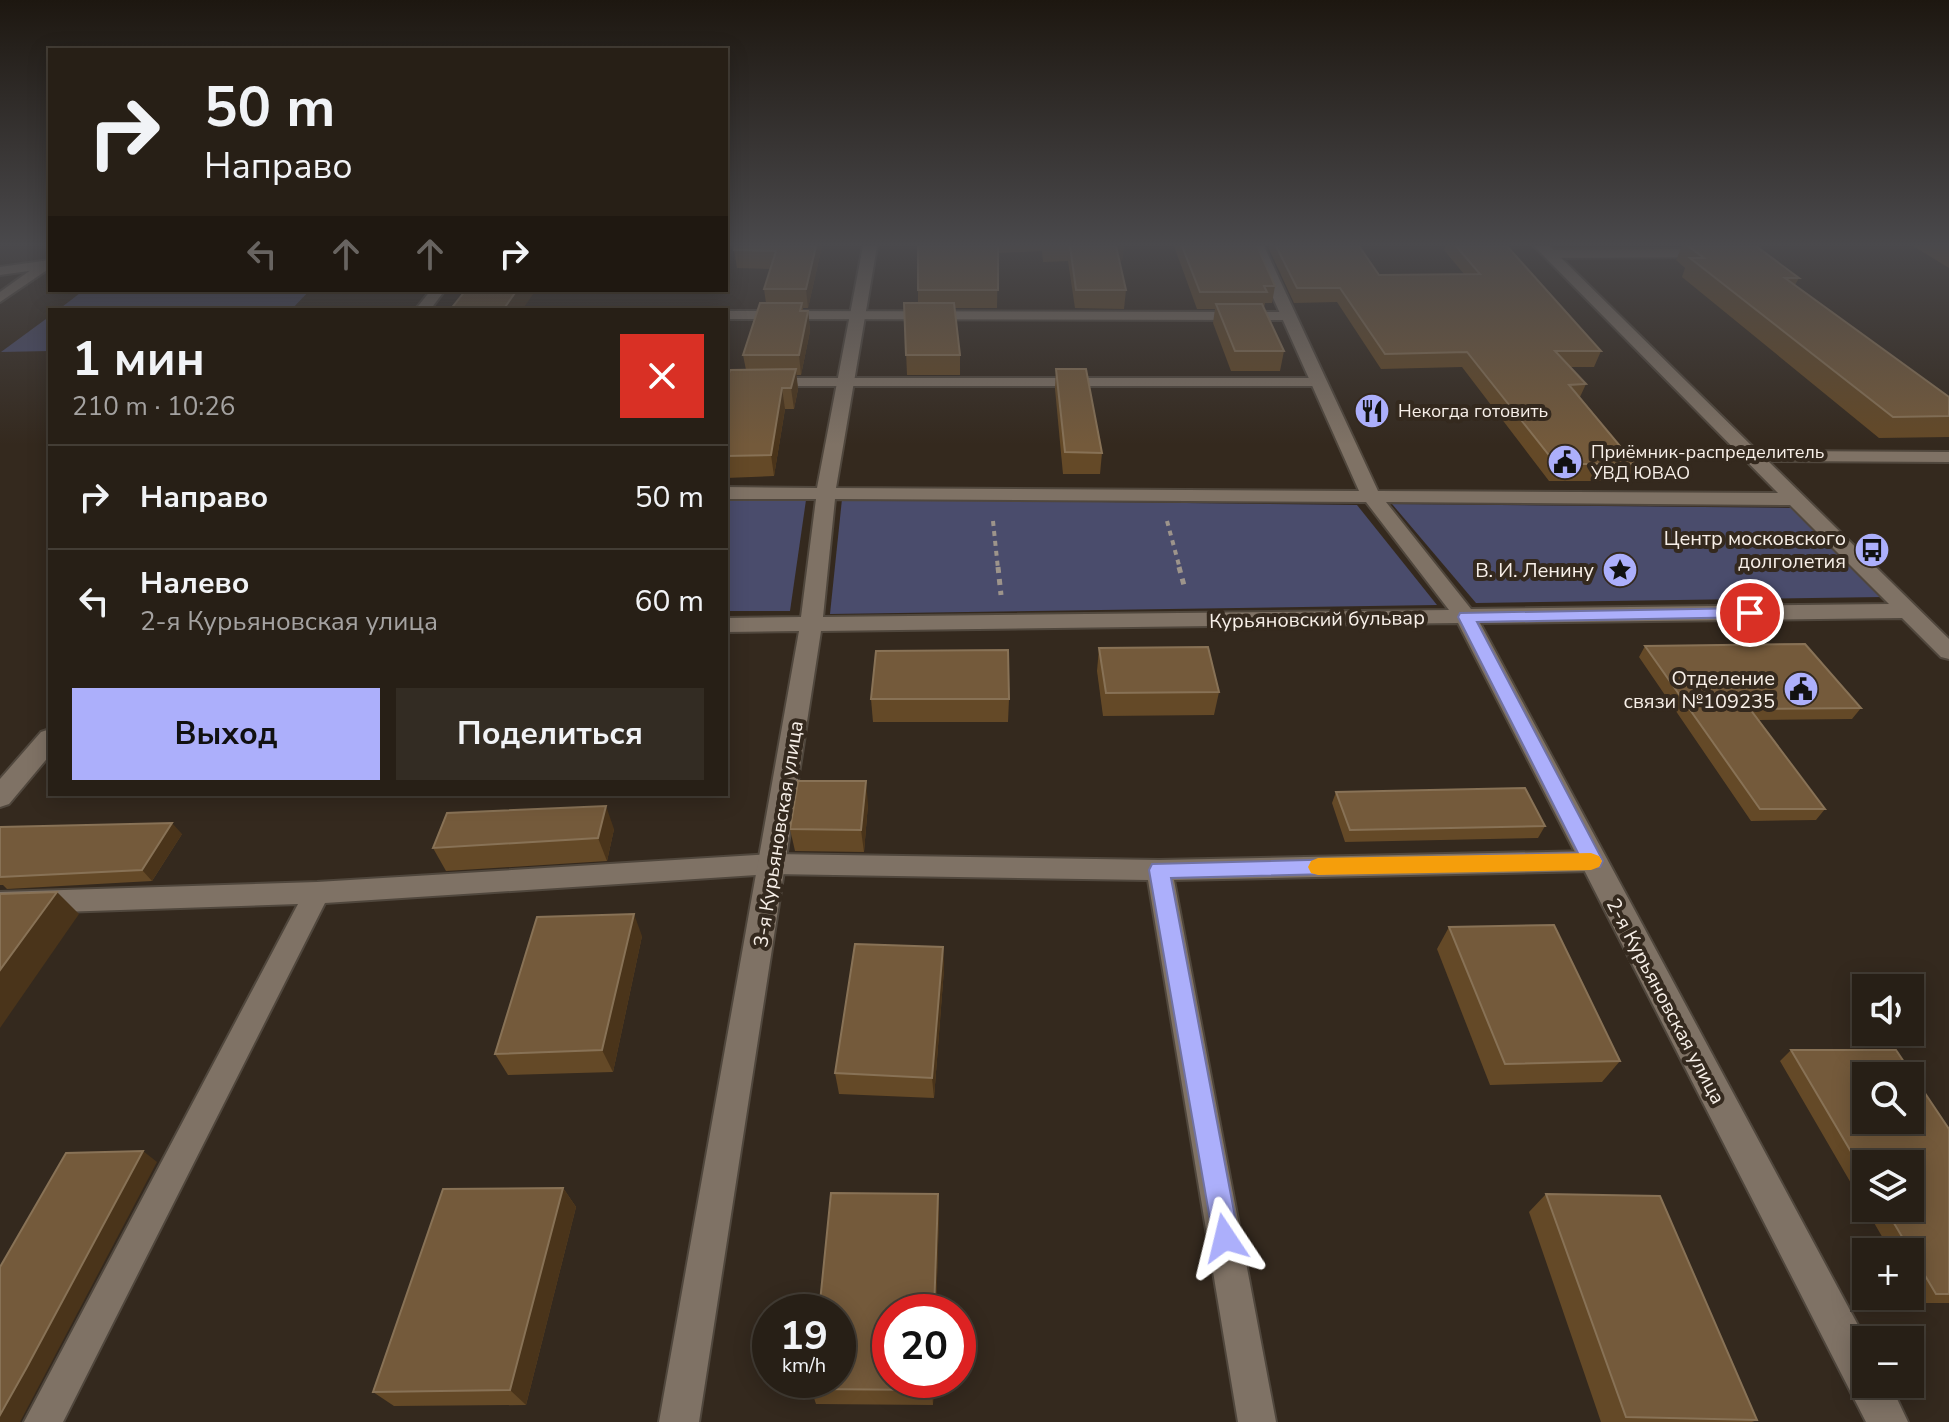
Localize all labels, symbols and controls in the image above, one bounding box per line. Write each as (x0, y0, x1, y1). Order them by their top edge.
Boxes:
text: 50 m (204, 69, 335, 146)
icon: right (72, 80, 176, 184)
text: Направо (204, 142, 353, 191)
icon: left (240, 232, 284, 276)
icon: ahead (324, 232, 368, 276)
icon: ahead (408, 232, 452, 276)
icon: right (492, 232, 536, 276)
text: 1 мин (72, 326, 205, 392)
button: close (620, 334, 704, 418)
text: 210 m · 10:26 (72, 389, 235, 424)
restaurant icon: Некогда готовить (1353, 392, 1391, 430)
place label: Некогда готовить (1398, 399, 1548, 423)
place label: Приёмник-распределитель УВД ЮВАО (1590, 440, 1824, 485)
public building icon: Приёмник-распределитель УВД ЮВАО (1546, 443, 1584, 481)
icon: right (72, 475, 116, 519)
text: Направо (140, 477, 268, 518)
text: 50 m (635, 477, 704, 518)
place label: Центр московского долголетия (1664, 525, 1846, 575)
bus stop icon: Центр московского долголетия (1853, 531, 1891, 569)
place icon: В. И. Ленину (1601, 551, 1639, 589)
place label: В. И. Ленину (1475, 557, 1595, 584)
text: Налево (140, 563, 249, 604)
icon: left (72, 579, 116, 623)
pin (1716, 579, 1784, 647)
text: 60 m (635, 581, 704, 622)
icon: arrive (1728, 591, 1772, 635)
text: 2-я Курьяновская улица (140, 604, 438, 639)
street label: Курьяновский бульвар (1209, 604, 1425, 635)
place label: Отделение связи №109235 (1623, 665, 1775, 715)
public building icon: Отделение связи №109235 (1782, 670, 1820, 708)
button: Выход (72, 688, 380, 780)
button: Поделиться (396, 688, 704, 780)
street label: 3-я Курьяновская улица (747, 719, 810, 949)
street label: 2-я Курьяновская улица (1600, 894, 1731, 1109)
map controls (1852, 974, 1924, 1398)
button: sound (1852, 974, 1924, 1046)
button: search (1852, 1062, 1924, 1134)
button: layers (1852, 1150, 1924, 1222)
position arrow (1183, 1196, 1267, 1280)
button: + (1852, 1238, 1924, 1310)
speed limit sign: 20 (872, 1294, 976, 1398)
text: 19 (780, 1309, 828, 1363)
button: − (1852, 1326, 1924, 1398)
text: km/h (782, 1352, 826, 1379)

